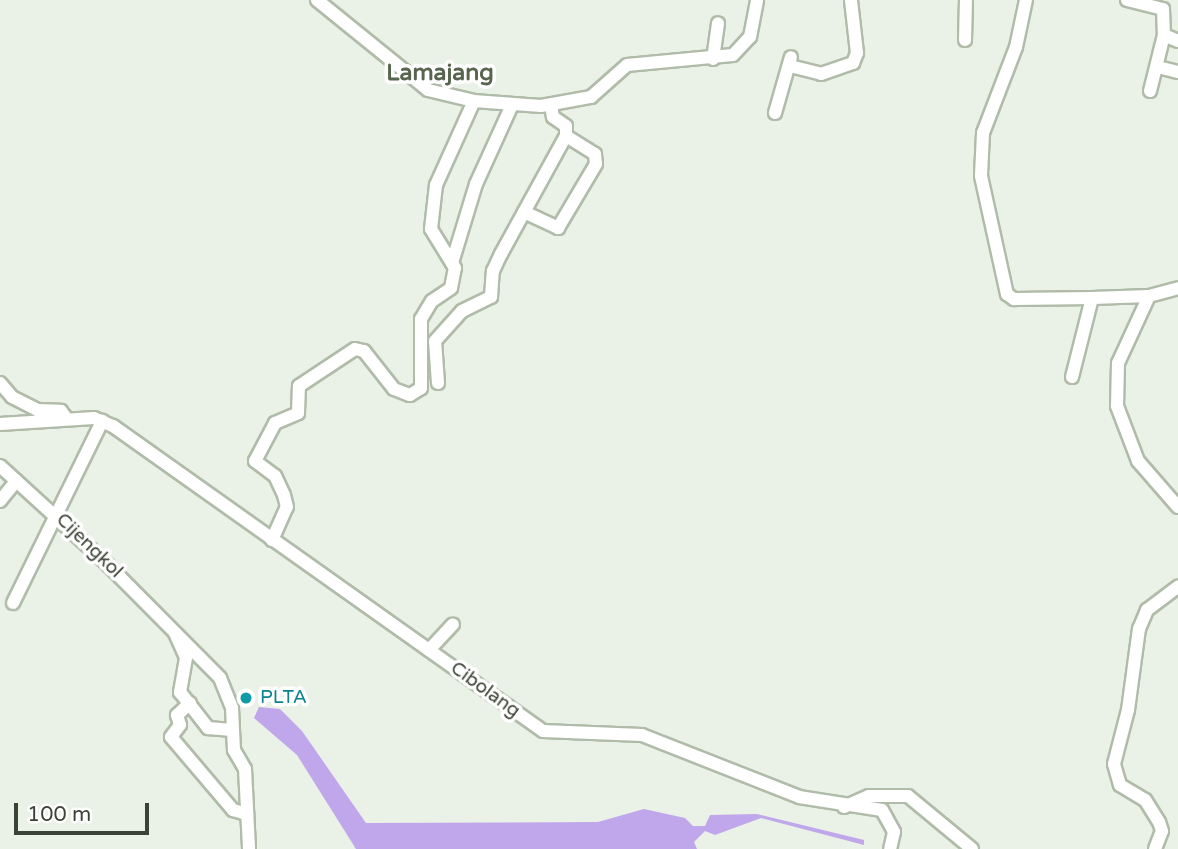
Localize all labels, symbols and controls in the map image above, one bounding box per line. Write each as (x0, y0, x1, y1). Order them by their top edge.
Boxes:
district label: Lamajang (386, 59, 494, 87)
street label: Cijengkol (51, 509, 127, 583)
street label: Cibolang (446, 657, 524, 723)
place label: PLTA (260, 687, 307, 709)
marker: PLTA (238, 690, 254, 706)
scale bar (18, 790, 152, 834)
text: 100 m (27, 802, 91, 827)

